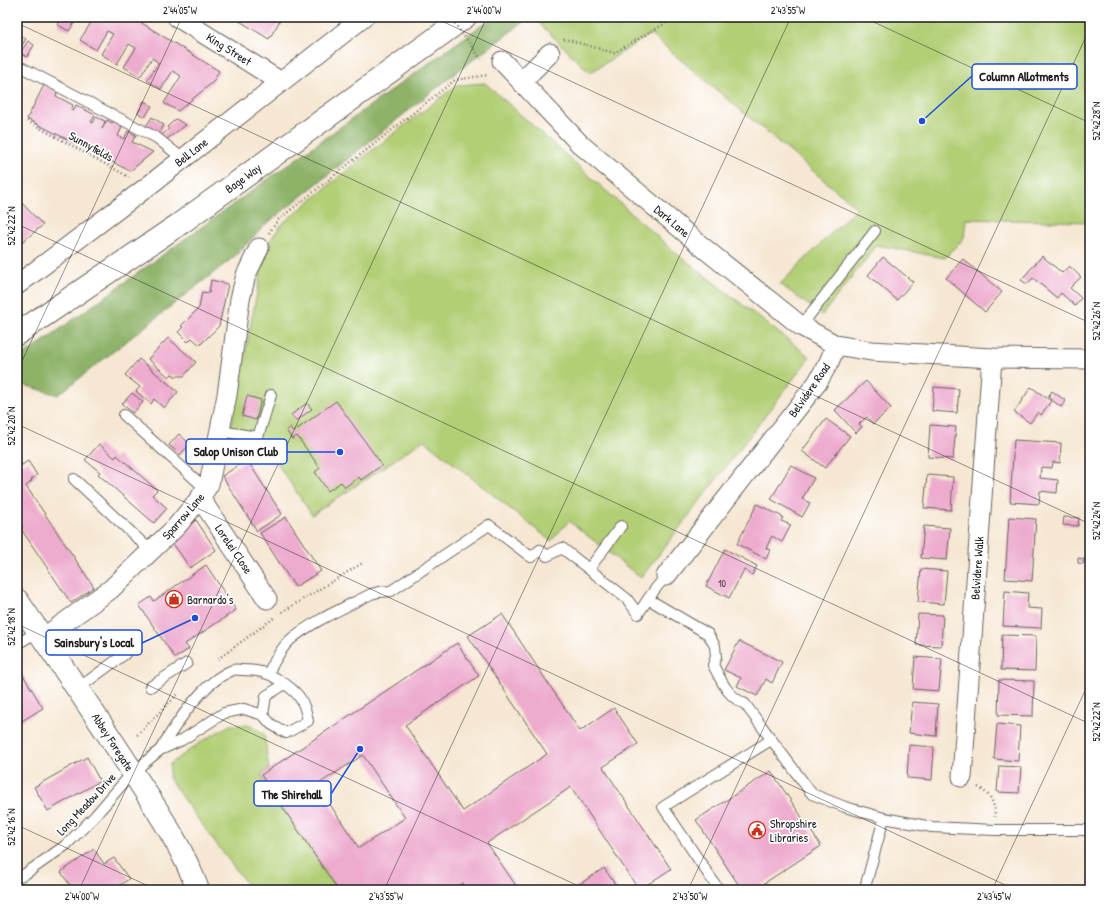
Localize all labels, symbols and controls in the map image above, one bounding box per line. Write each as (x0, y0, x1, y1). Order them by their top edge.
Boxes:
text: 2°44'05"W (163, 4, 198, 17)
text: 2°44'00"W (467, 4, 502, 17)
text: 2°43'55"W (771, 4, 806, 17)
street label: King Street (203, 28, 256, 70)
callout: Column Allotments (972, 64, 1077, 89)
text: Column Allotments (979, 67, 1069, 85)
text: 52°42'28"N (1090, 102, 1103, 140)
street label: Sunnyfields (66, 127, 117, 165)
street label: Bell Lane (171, 133, 211, 170)
street label: Bage Way (221, 159, 265, 197)
street label: Dark Lane (650, 201, 694, 241)
text: 52°42'22"N (5, 206, 18, 246)
text: 52°42'26"N (1090, 302, 1103, 340)
street label: Belvidere Road (784, 359, 834, 421)
text: 52°42'20"N (5, 407, 18, 445)
callout: Salop Unison Club (186, 439, 287, 464)
text: Salop Unison Club (194, 442, 279, 461)
street label: Sparrow Lane (158, 489, 208, 543)
text: 52°42'24"N (1090, 502, 1103, 540)
street label: Lorelei Close (211, 521, 257, 577)
street label: Belvidere Walk (966, 536, 988, 600)
house number: 10 (718, 577, 727, 590)
shop icon: Barnardo's (164, 589, 184, 609)
place label: Barnardo's (187, 591, 234, 608)
text: 52°42'18"N (5, 608, 18, 646)
callout: Sainsbury's Local (46, 630, 142, 655)
text: Sainsbury's Local (54, 633, 134, 652)
text: 52°42'22"N (1090, 702, 1103, 742)
street label: Abbey Foregate (88, 710, 138, 775)
street label: Long Meadow Drive (53, 769, 120, 839)
callout: The Shirehall (254, 781, 331, 806)
text: The Shirehall (261, 785, 323, 803)
text: 52°42'16"N (5, 808, 18, 846)
place label: Shropshire Libraries (770, 815, 817, 846)
public building icon: Shropshire Libraries (747, 820, 767, 840)
text: 2°44'00"W (65, 890, 100, 903)
text: 2°43'55"W (369, 890, 404, 903)
text: 2°43'50"W (673, 890, 708, 903)
text: 2°43'45"W (977, 890, 1012, 903)

